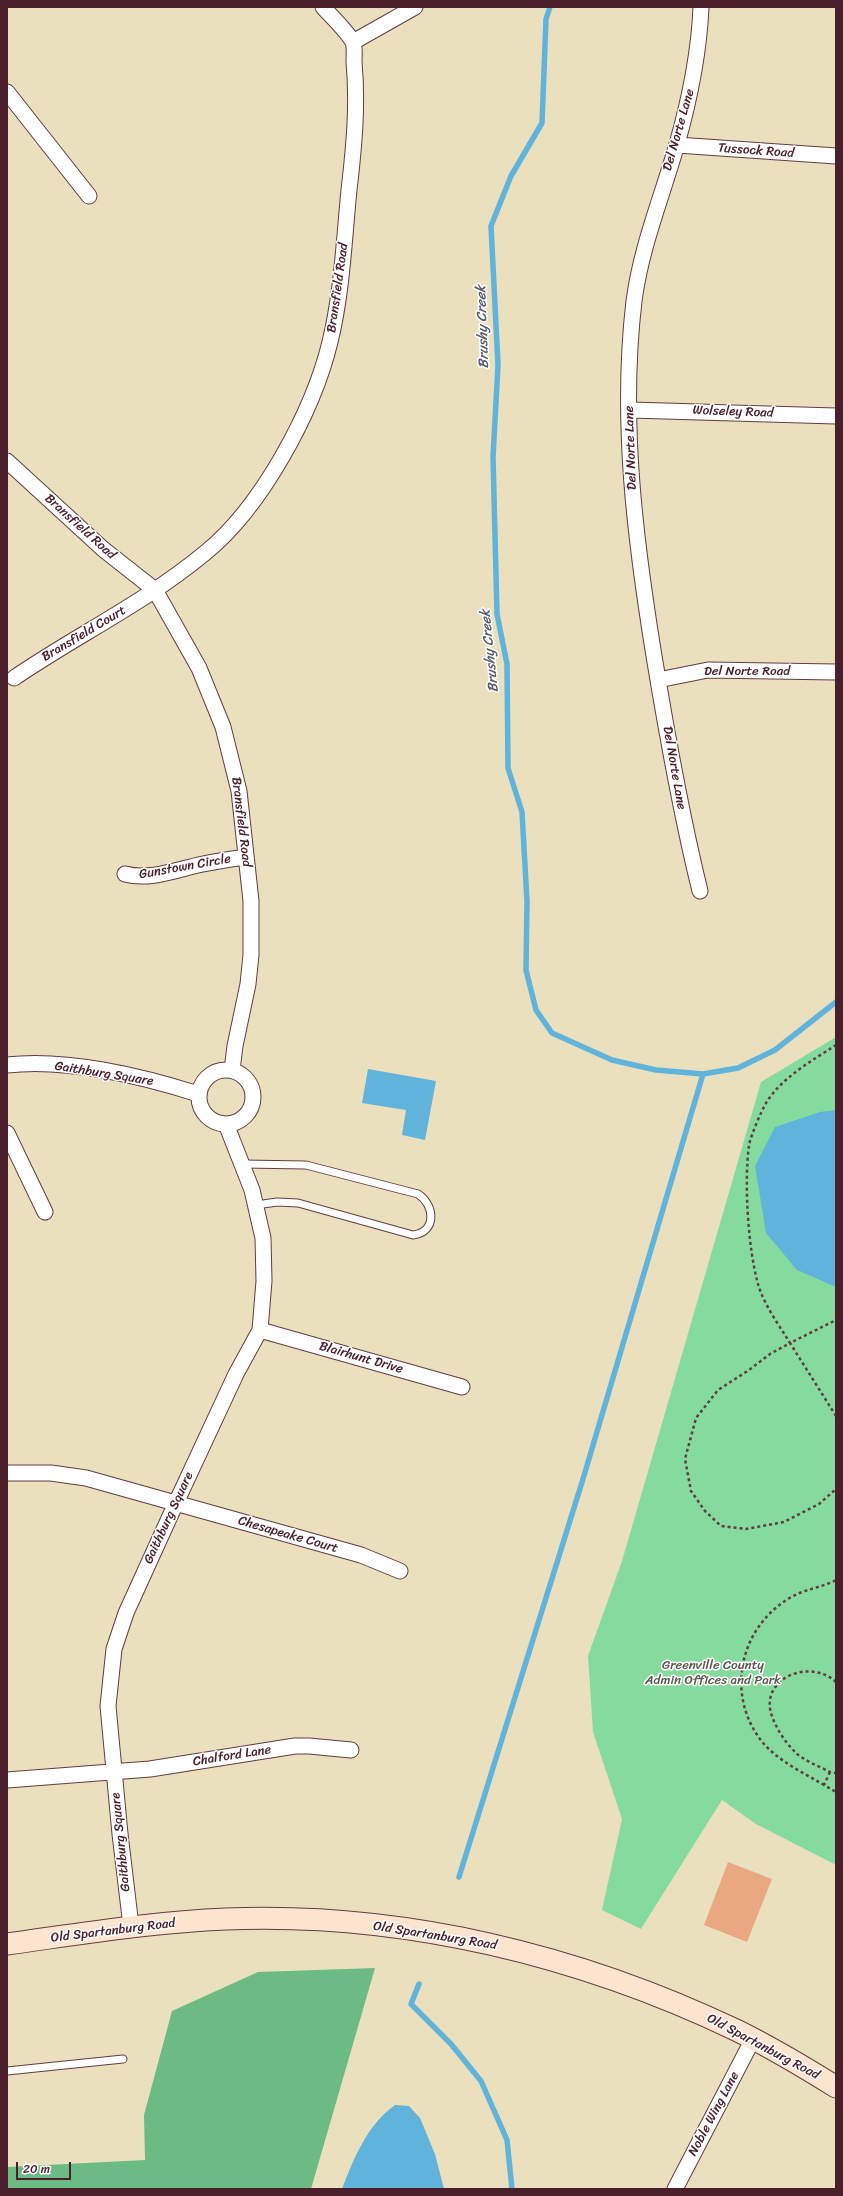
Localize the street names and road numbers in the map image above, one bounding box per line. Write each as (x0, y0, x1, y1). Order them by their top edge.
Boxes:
street label: Del Norte Lane (660, 87, 698, 173)
street label: Tussock Road (717, 141, 795, 161)
street label: Bransfield Road (324, 242, 352, 334)
street label: Wolseley Road (692, 403, 774, 421)
street label: Del Norte Lane (622, 406, 640, 490)
street label: Bransfield Road (41, 491, 119, 563)
street label: Bransfield Court (39, 603, 129, 665)
street label: Del Norte Road (704, 664, 790, 680)
street label: Del Norte Lane (659, 725, 689, 811)
street label: Bransfield Road (228, 776, 254, 868)
street label: Gunstown Circle (138, 851, 232, 883)
street label: Gaithburg Square (54, 1059, 154, 1089)
street label: Blairhunt Drive (317, 1339, 405, 1377)
street label: Gaithburg Square (141, 1470, 197, 1566)
street label: Chesapeake Court (236, 1513, 340, 1557)
street label: Chalford Lane (192, 1742, 272, 1770)
street label: Gaithburg Square (108, 1792, 134, 1892)
street label: Old Spartanburg Road (50, 1916, 176, 1946)
street label: Old Spartanburg Road (372, 1919, 498, 1953)
street label: Old Spartanburg Road (704, 2011, 822, 2083)
street label: Noble Wing Lane (685, 2069, 743, 2159)

